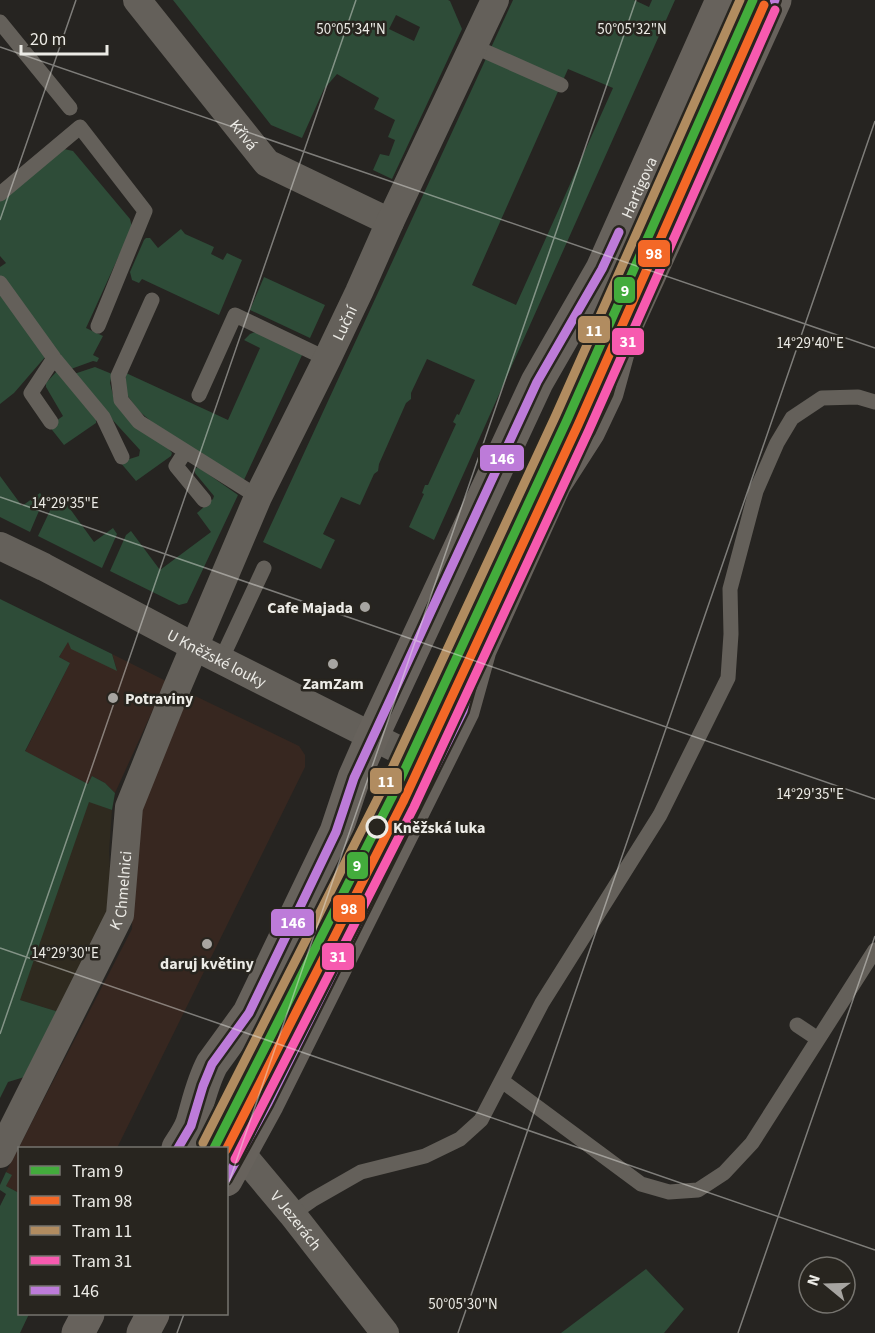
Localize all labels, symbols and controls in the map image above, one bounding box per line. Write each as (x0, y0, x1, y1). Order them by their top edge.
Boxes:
scale bar (21, 18, 106, 56)
text: 50°05'34"N (316, 19, 386, 40)
text: 50°05'32"N (597, 19, 667, 40)
text: 20 m (30, 27, 66, 52)
street label: Křivá (224, 115, 263, 155)
street label: Hartigova (616, 153, 663, 222)
line badge: 98 (637, 239, 671, 268)
text: 98 (646, 243, 662, 265)
line badge: 9 (613, 276, 636, 304)
text: 9 (621, 280, 629, 302)
street label: Luční (327, 301, 363, 344)
line badge: 11 (577, 315, 611, 344)
text: 11 (586, 320, 602, 342)
line badge: 31 (611, 327, 645, 356)
text: 31 (620, 331, 636, 353)
text: 14°29'40"E (776, 333, 844, 354)
line badge: 146 (479, 444, 525, 472)
text: 146 (489, 448, 515, 470)
text: 14°29'35"E (31, 493, 99, 514)
place label: Cafe Majada (267, 597, 353, 619)
marker: Cafe Majada (358, 600, 372, 614)
street label: U Kněžské louky (163, 624, 270, 693)
marker: ZamZam (326, 657, 340, 671)
place label: ZamZam (302, 673, 364, 695)
place label: Potraviny (125, 688, 194, 710)
marker: Potraviny (106, 691, 120, 705)
line badge: 11 (369, 767, 403, 795)
text: 11 (378, 771, 394, 793)
text: 14°29'35"E (776, 784, 844, 805)
marker: Kněžská luka (366, 816, 388, 838)
place label: Kněžská luka (393, 817, 486, 839)
street label: K Chmelnici (104, 850, 137, 934)
line badge: 9 (346, 851, 369, 880)
text: 9 (353, 855, 361, 877)
line badge: 98 (332, 894, 366, 923)
text: 98 (341, 898, 357, 920)
line badge: 146 (270, 908, 315, 937)
text: 146 (280, 912, 306, 934)
marker: daruj květiny (200, 937, 214, 951)
line badge: 31 (321, 942, 355, 971)
text: 14°29'30"E (31, 943, 99, 964)
text: 31 (330, 946, 346, 968)
place label: daruj květiny (160, 953, 255, 975)
legend (18, 1147, 228, 1315)
text: Tram 9 (72, 1159, 123, 1184)
street label: V Jezerách (265, 1186, 326, 1255)
text: Tram 98 (72, 1189, 132, 1214)
text: Tram 11 (72, 1219, 132, 1244)
text: Tram 31 (72, 1249, 132, 1274)
north arrow (797, 1255, 857, 1315)
text: N (802, 1272, 826, 1289)
text: 146 (72, 1279, 99, 1304)
text: 50°05'30"N (428, 1294, 498, 1315)

